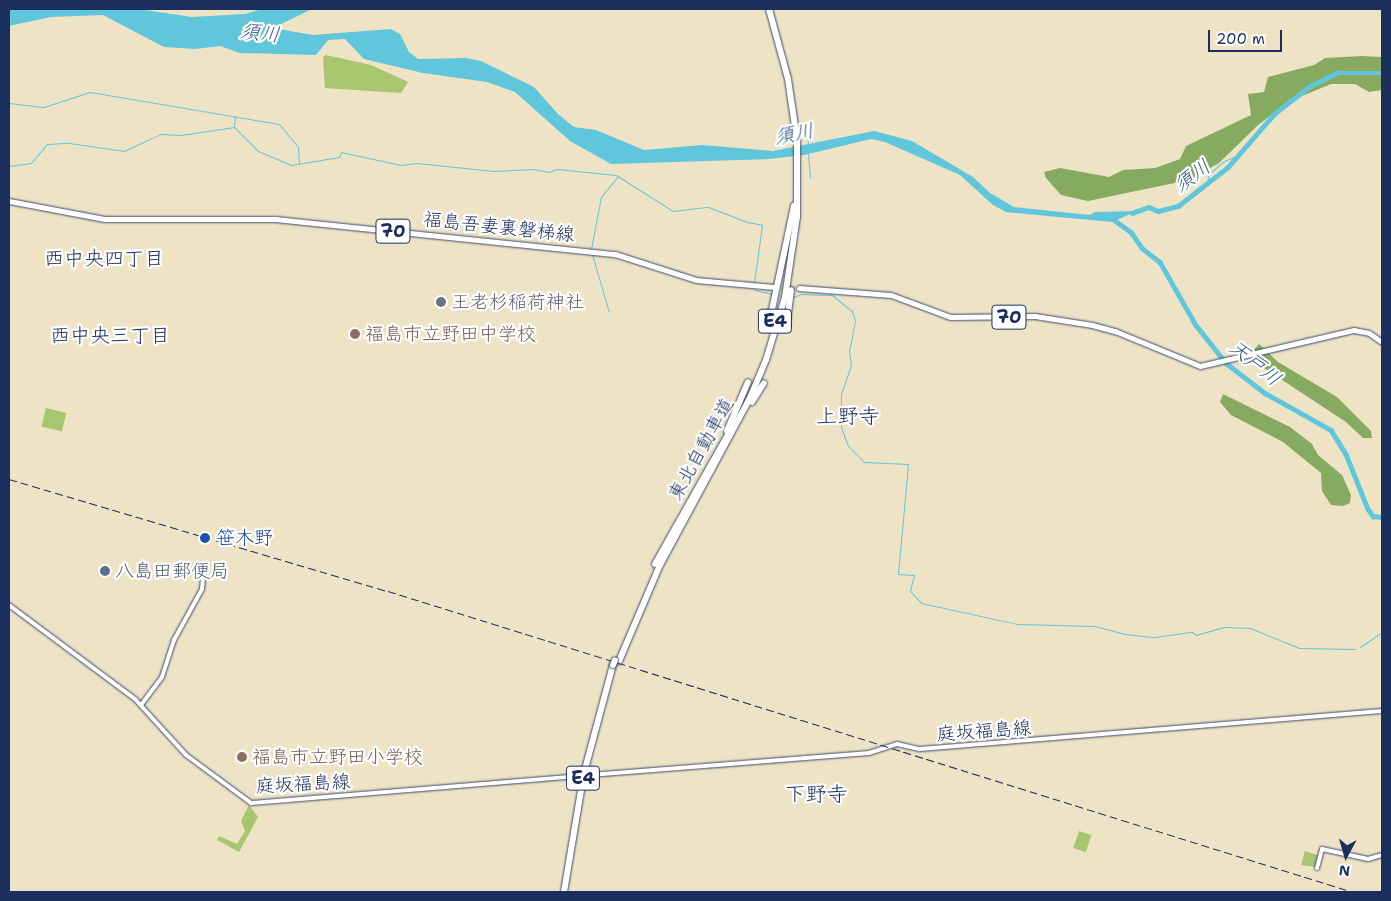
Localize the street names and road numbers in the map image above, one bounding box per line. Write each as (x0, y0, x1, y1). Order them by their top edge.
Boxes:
street label: 福島吾妻裏磐梯線 (422, 208, 576, 246)
road number: 70 (374, 216, 412, 247)
road number: 70 (990, 302, 1028, 332)
road number: E4 (758, 306, 792, 336)
street label: 東北自動車道 (663, 394, 739, 504)
street label: 庭坂福島線 (936, 716, 1032, 746)
road number: E4 (566, 762, 600, 794)
street label: 庭坂福島線 (255, 770, 351, 798)

